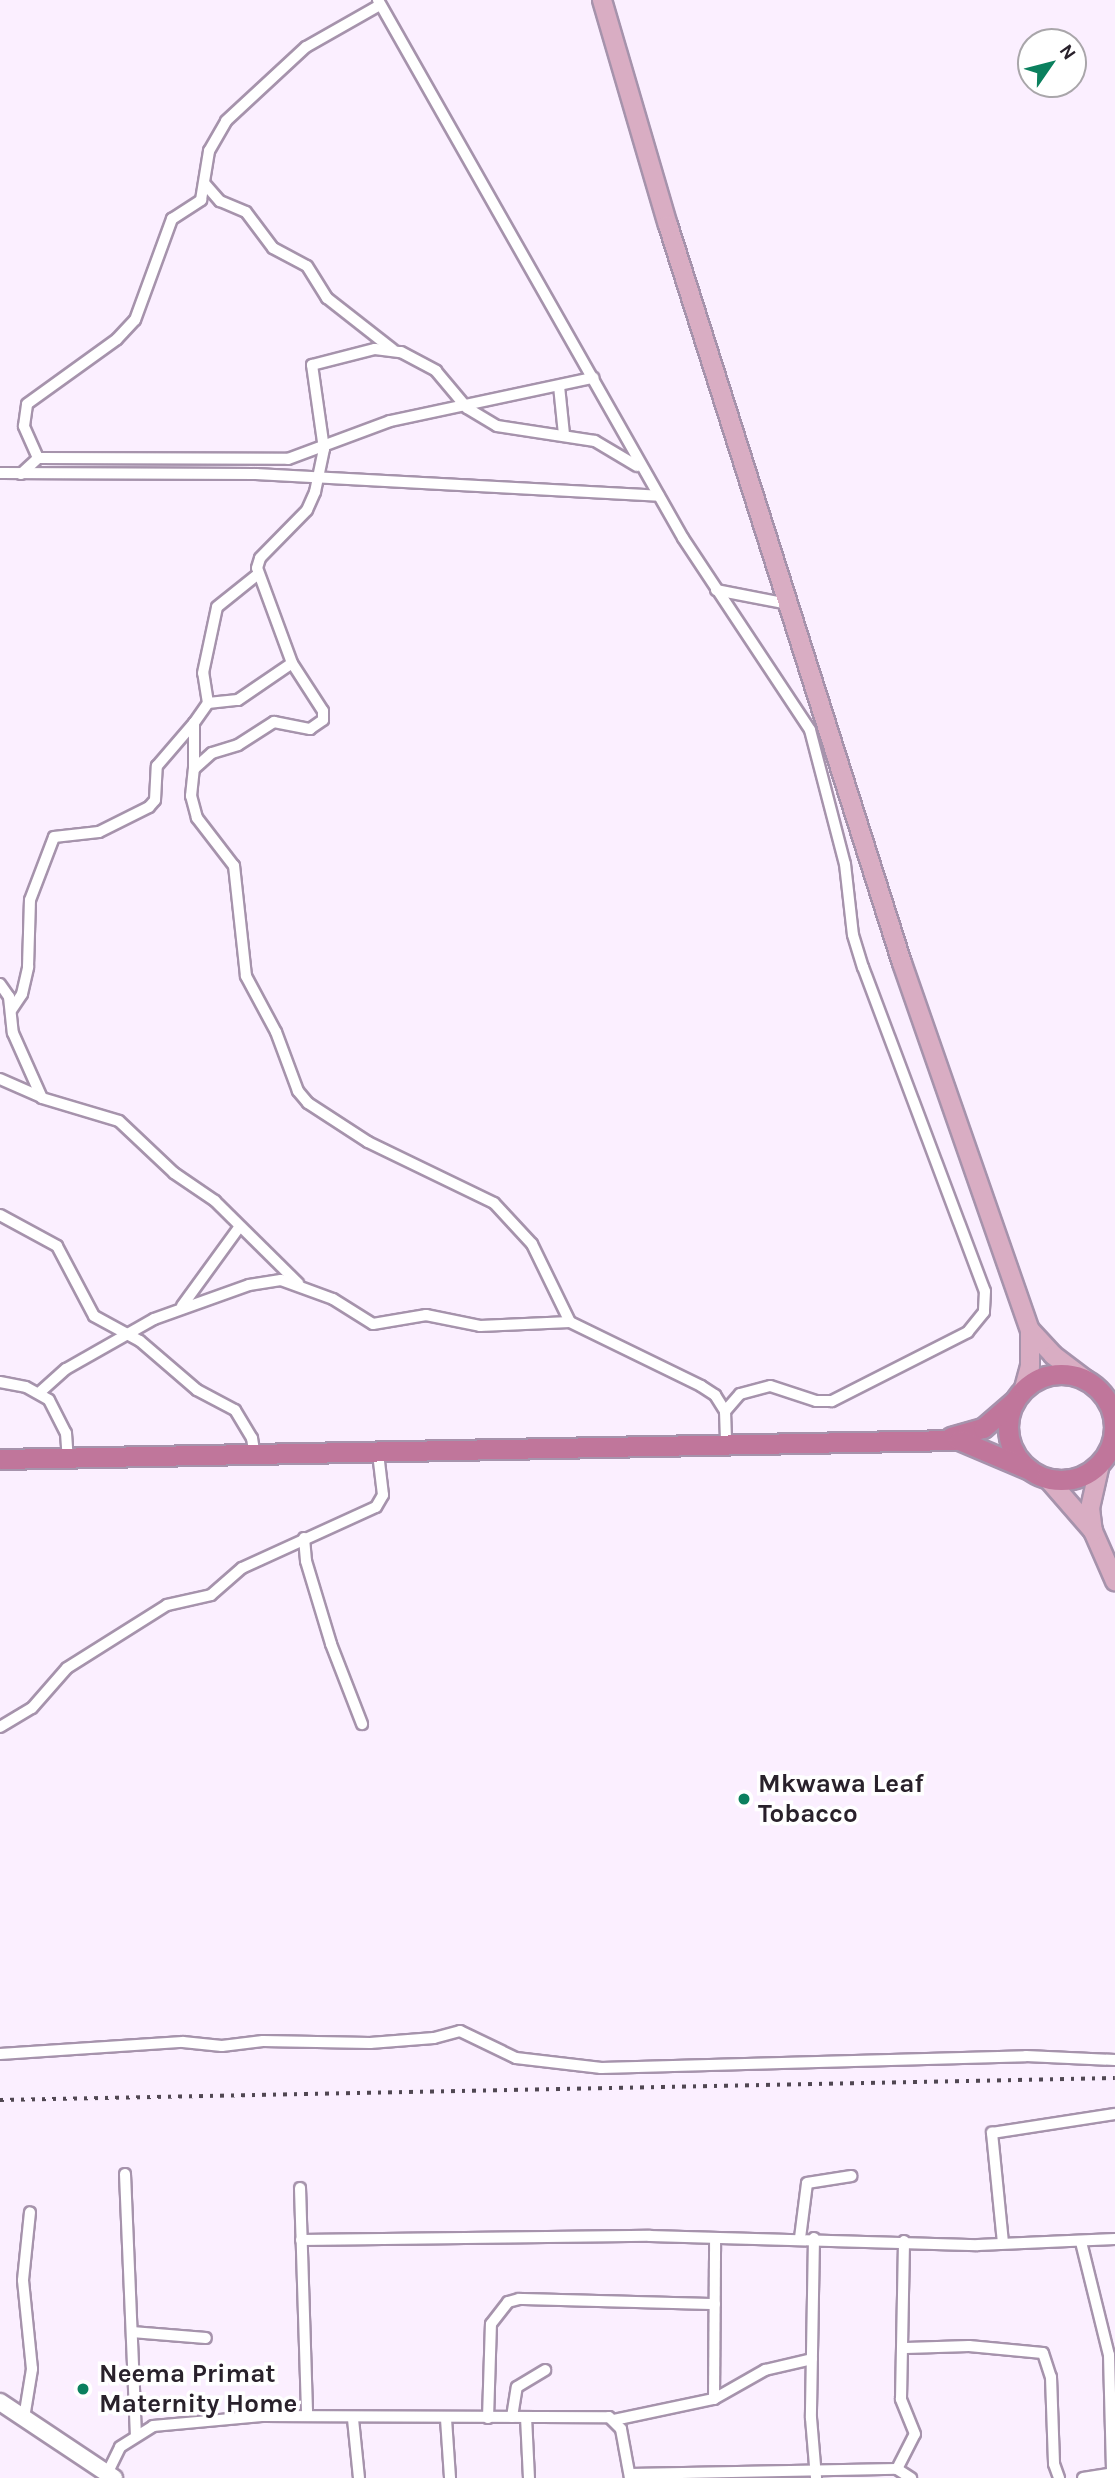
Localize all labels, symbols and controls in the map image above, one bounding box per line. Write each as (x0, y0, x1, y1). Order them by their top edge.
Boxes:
north arrow (1017, 28, 1087, 98)
text: N (1055, 40, 1080, 64)
place label: Mkwawa Leaf Tobacco (758, 1768, 924, 1830)
marker: Mkwawa Leaf Tobacco (736, 1791, 752, 1807)
place label: Neema Primat Maternity Home (99, 2358, 297, 2420)
marker: Neema Primat Maternity Home (73, 2379, 93, 2399)

